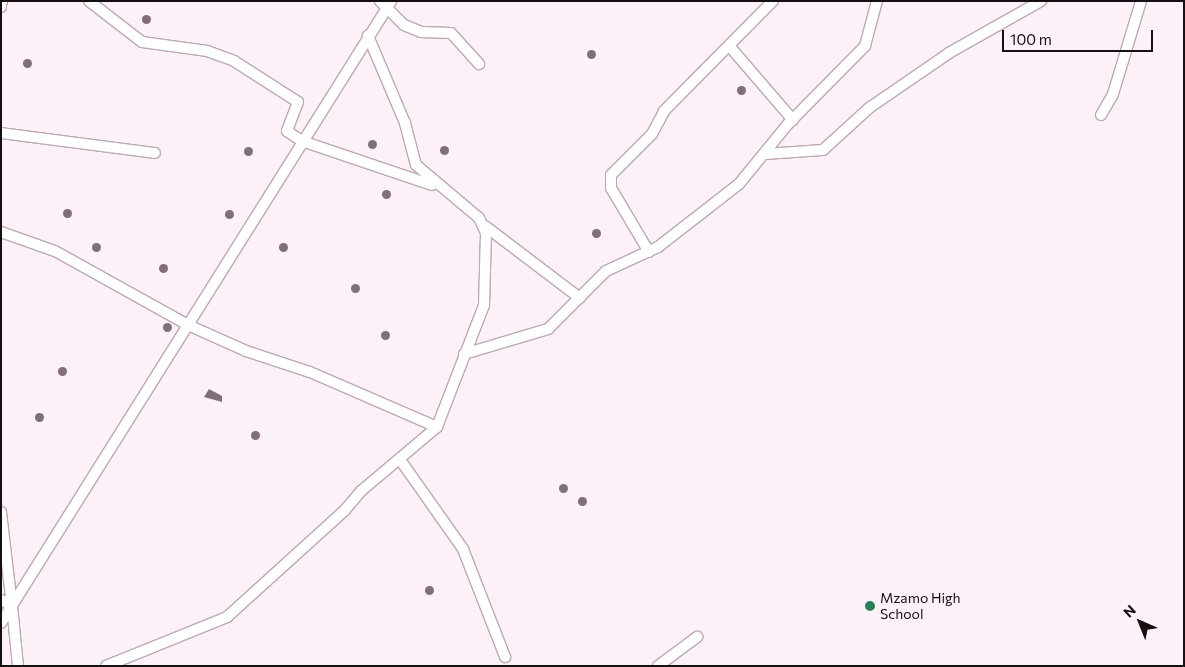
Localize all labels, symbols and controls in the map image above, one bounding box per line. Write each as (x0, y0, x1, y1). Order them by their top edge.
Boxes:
scale bar (1005, 20, 1156, 52)
text: 100 m (1010, 30, 1052, 48)
place label: Mzamo High School (880, 590, 961, 622)
north arrow (1115, 597, 1165, 647)
marker: Mzamo High School (864, 600, 876, 612)
text: N (1120, 601, 1139, 621)

